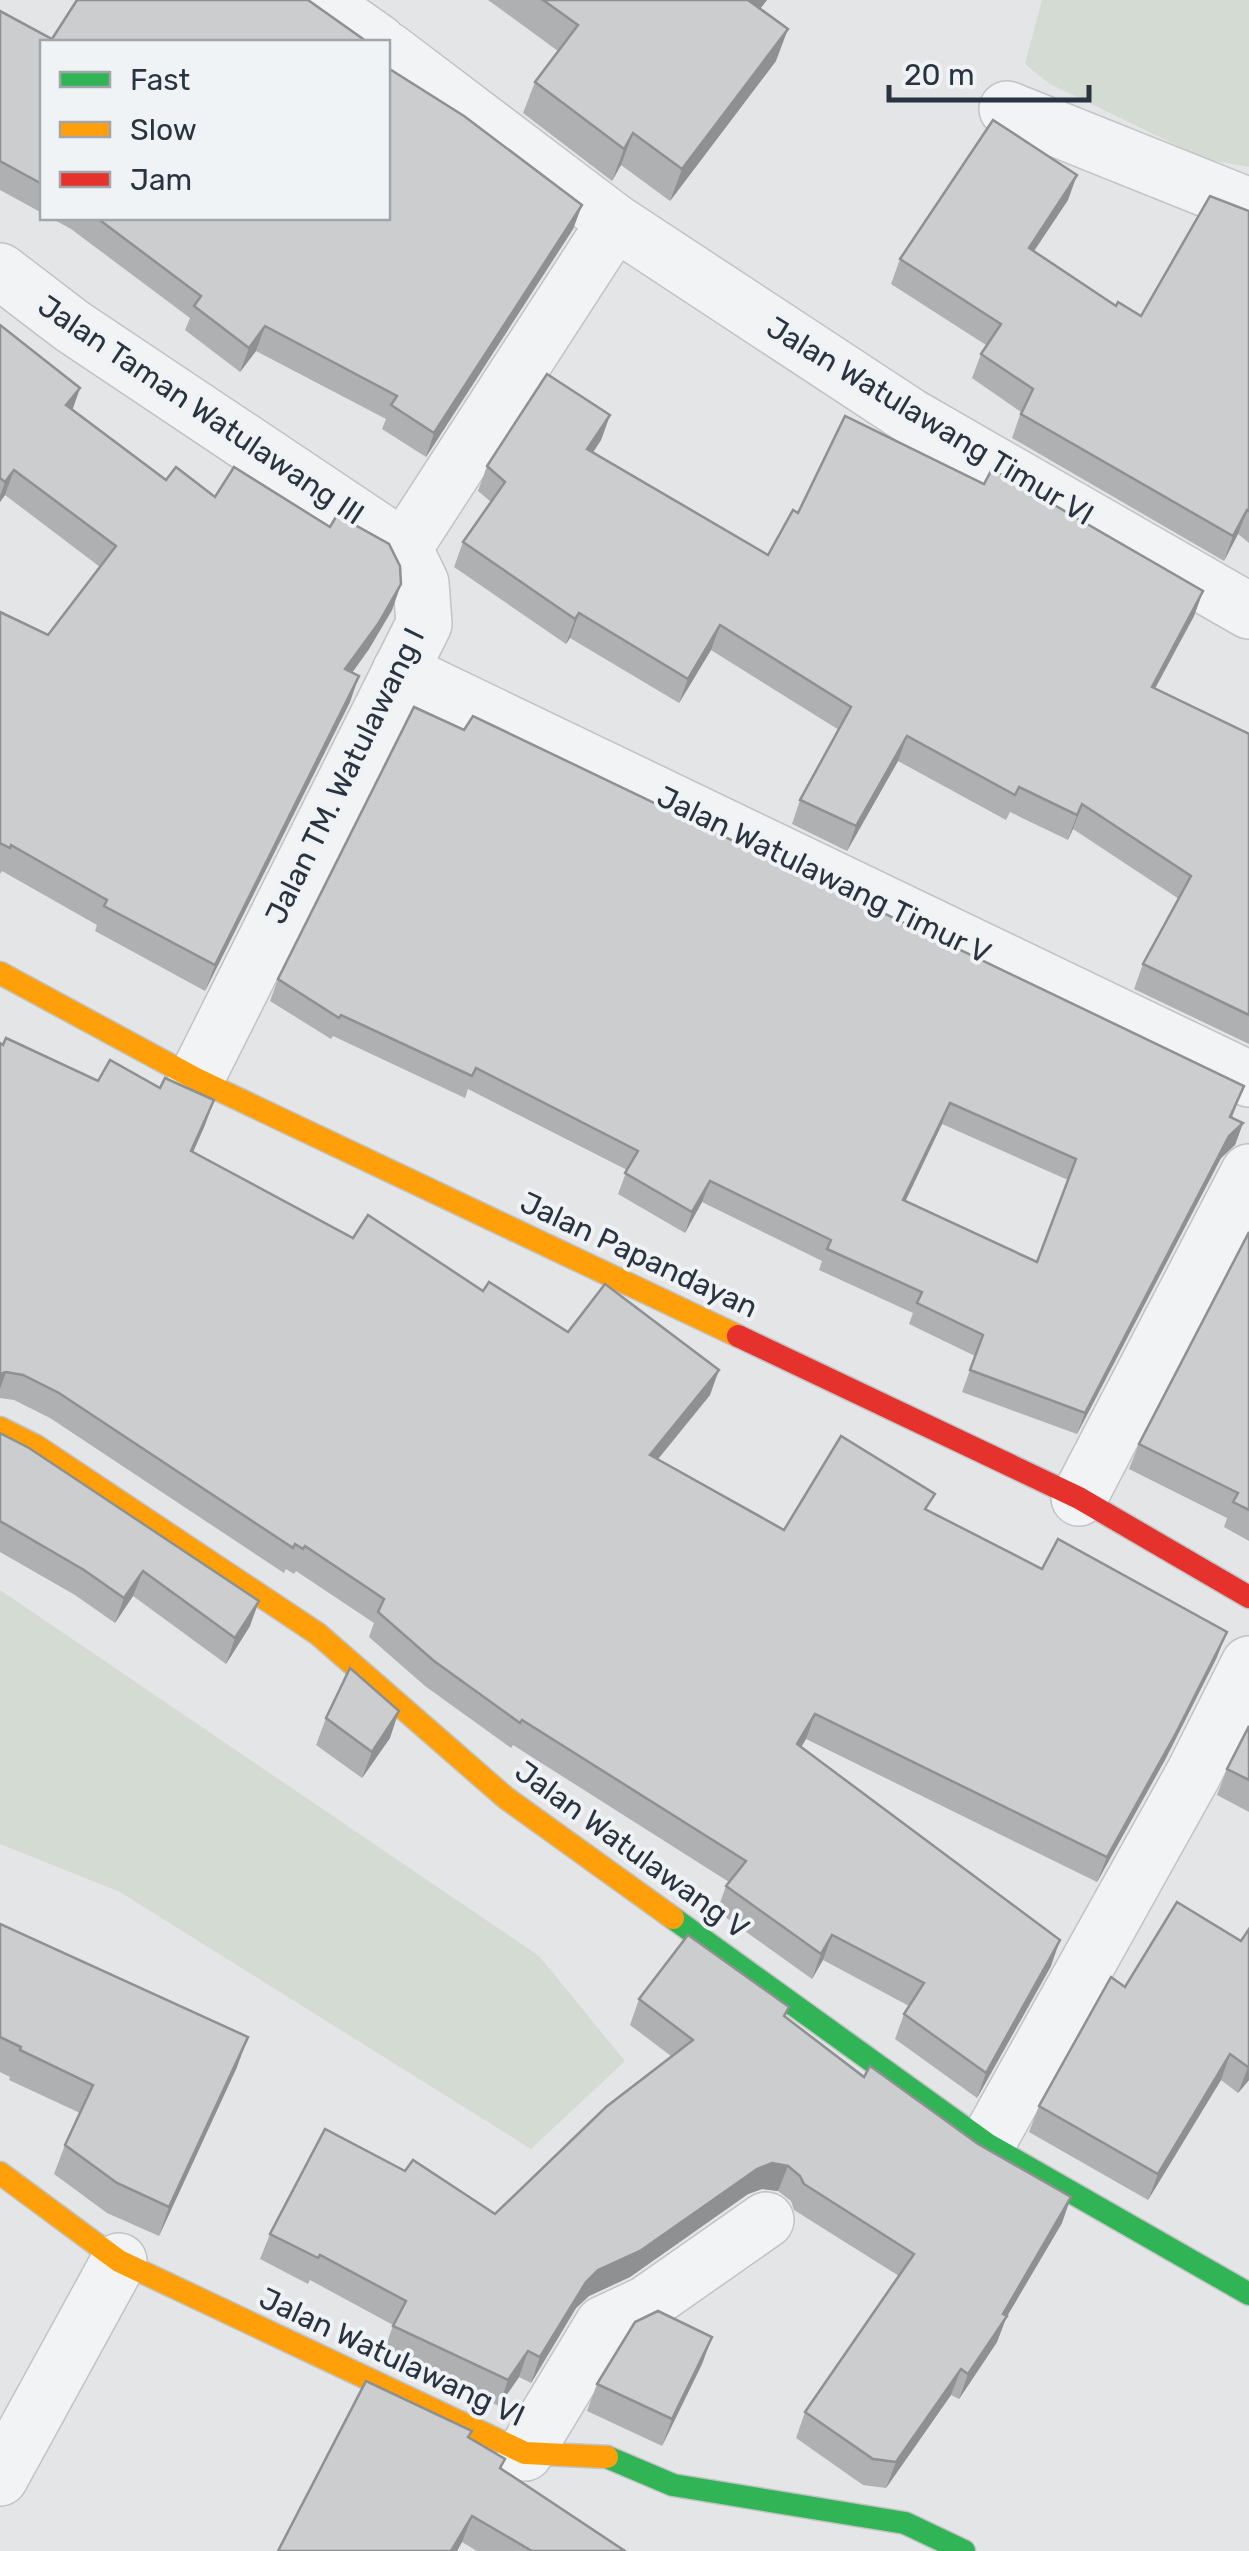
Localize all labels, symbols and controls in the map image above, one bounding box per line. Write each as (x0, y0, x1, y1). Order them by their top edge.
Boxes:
legend (40, 40, 390, 220)
scale bar (889, 40, 1089, 102)
text: 20 m (904, 57, 975, 93)
text: Fast (130, 62, 190, 98)
text: Slow (130, 112, 197, 148)
text: Jam (130, 162, 192, 198)
street label: Jalan Taman Watulawang III (31, 287, 371, 533)
street label: Jalan Watulawang Timur VI (760, 309, 1100, 533)
street label: Jalan TM. Watulawang I (258, 622, 432, 930)
street label: Jalan Watulawang Timur V (651, 778, 997, 972)
street label: Jalan Papandayan (515, 1184, 763, 1326)
street label: Jalan Watulawang V (508, 1753, 756, 1947)
street label: Jalan Watulawang VI (254, 2280, 530, 2434)

